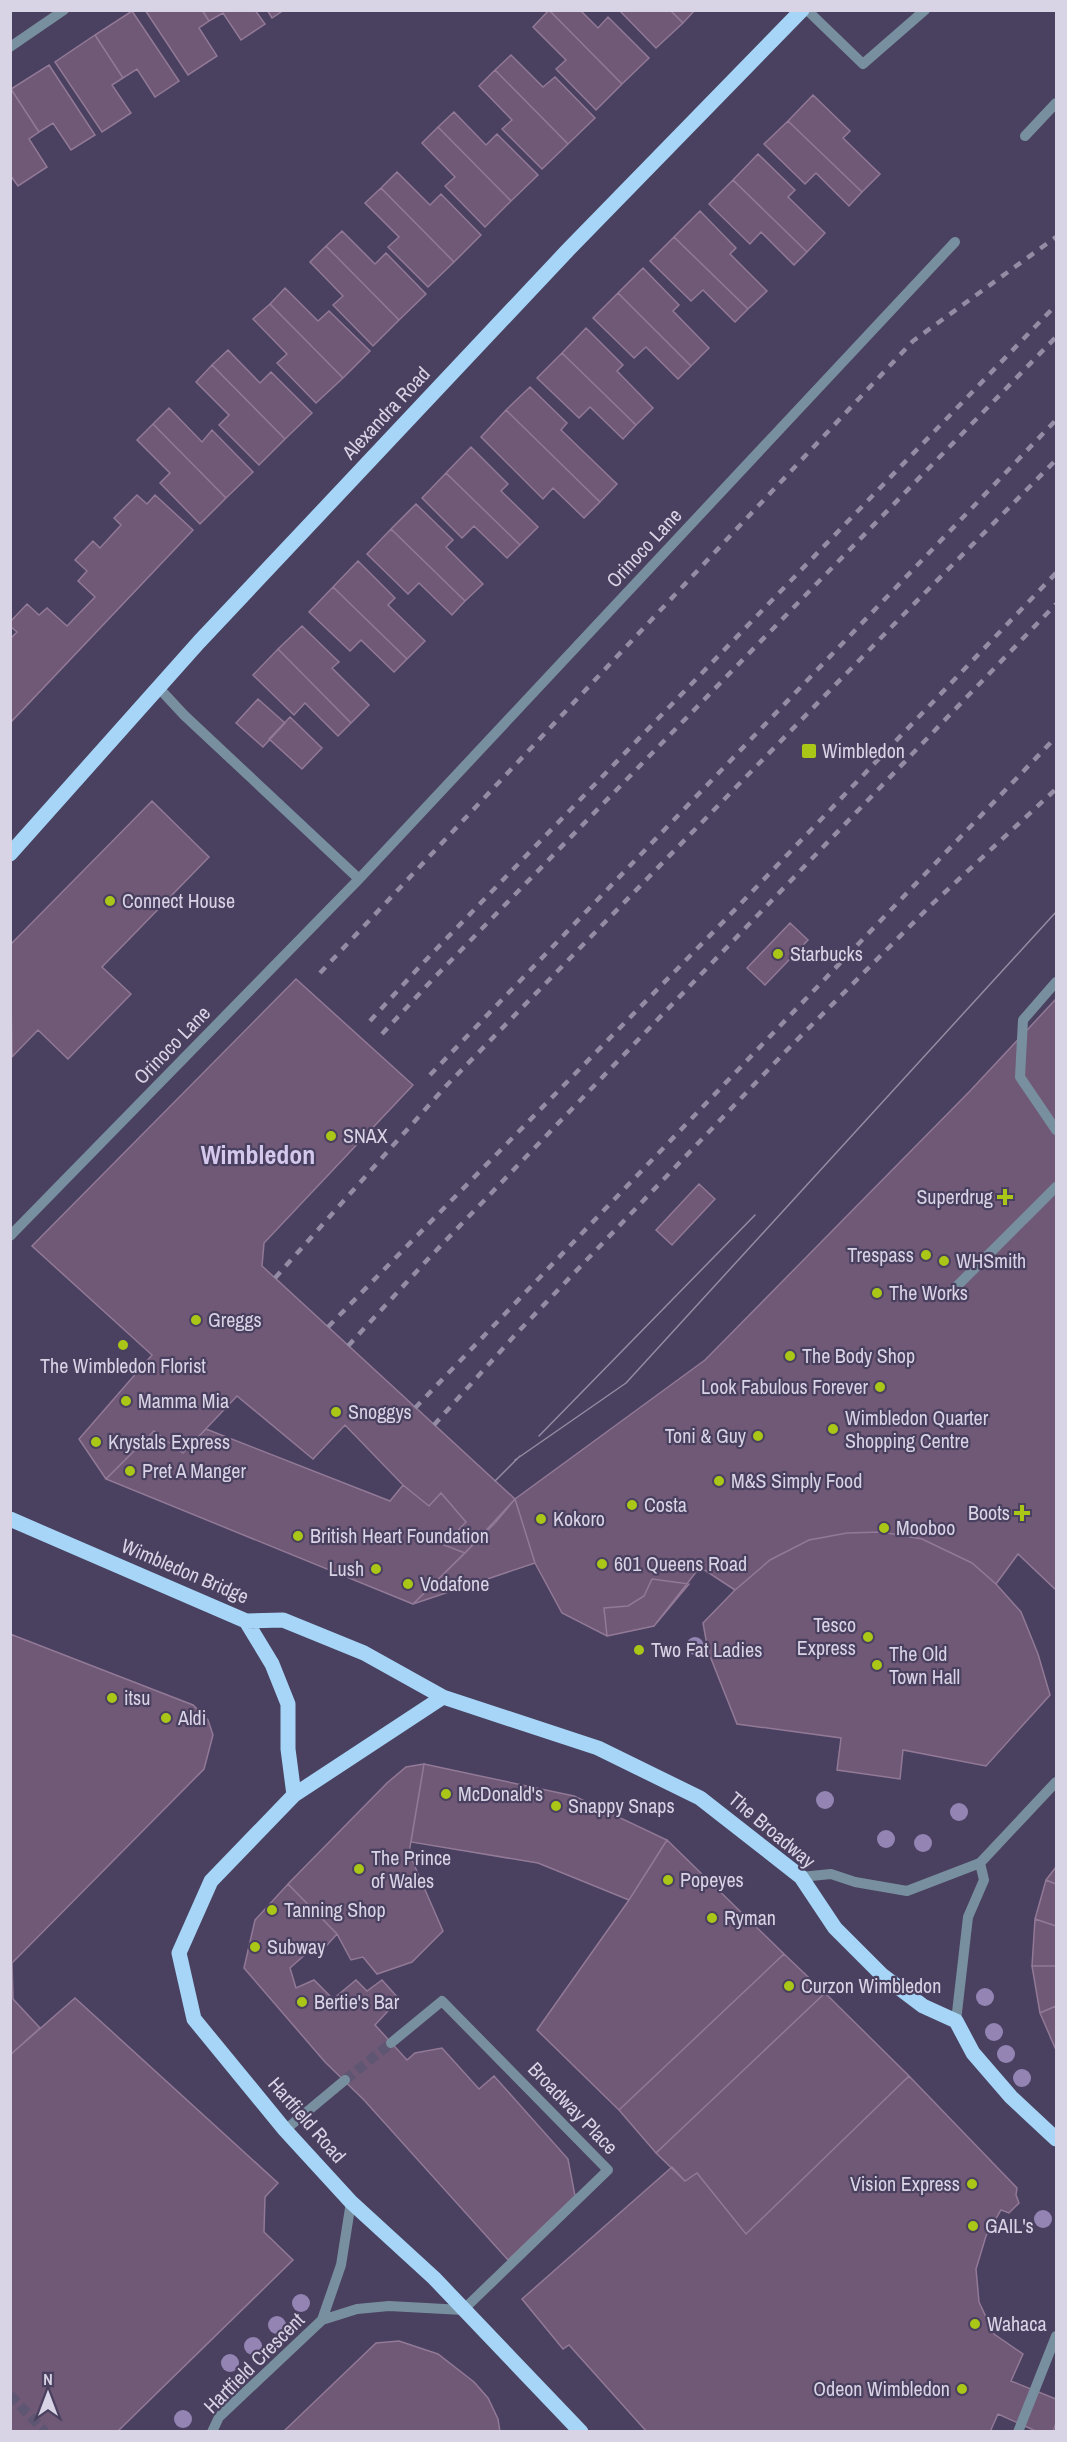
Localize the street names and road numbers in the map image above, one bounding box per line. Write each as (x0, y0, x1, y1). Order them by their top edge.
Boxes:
street label: Alexandra Road (335, 360, 436, 466)
street label: Orinoco Lane (600, 502, 687, 593)
street label: Orinoco Lane (127, 1000, 216, 1090)
street label: Wimbledon Bridge (117, 1532, 253, 1610)
street label: The Broadway (723, 1785, 822, 1874)
street label: Broadway Place (522, 2056, 624, 2160)
street label: Hartfield Road (262, 2071, 352, 2168)
street label: Hartfield Crescent (197, 2306, 310, 2419)

